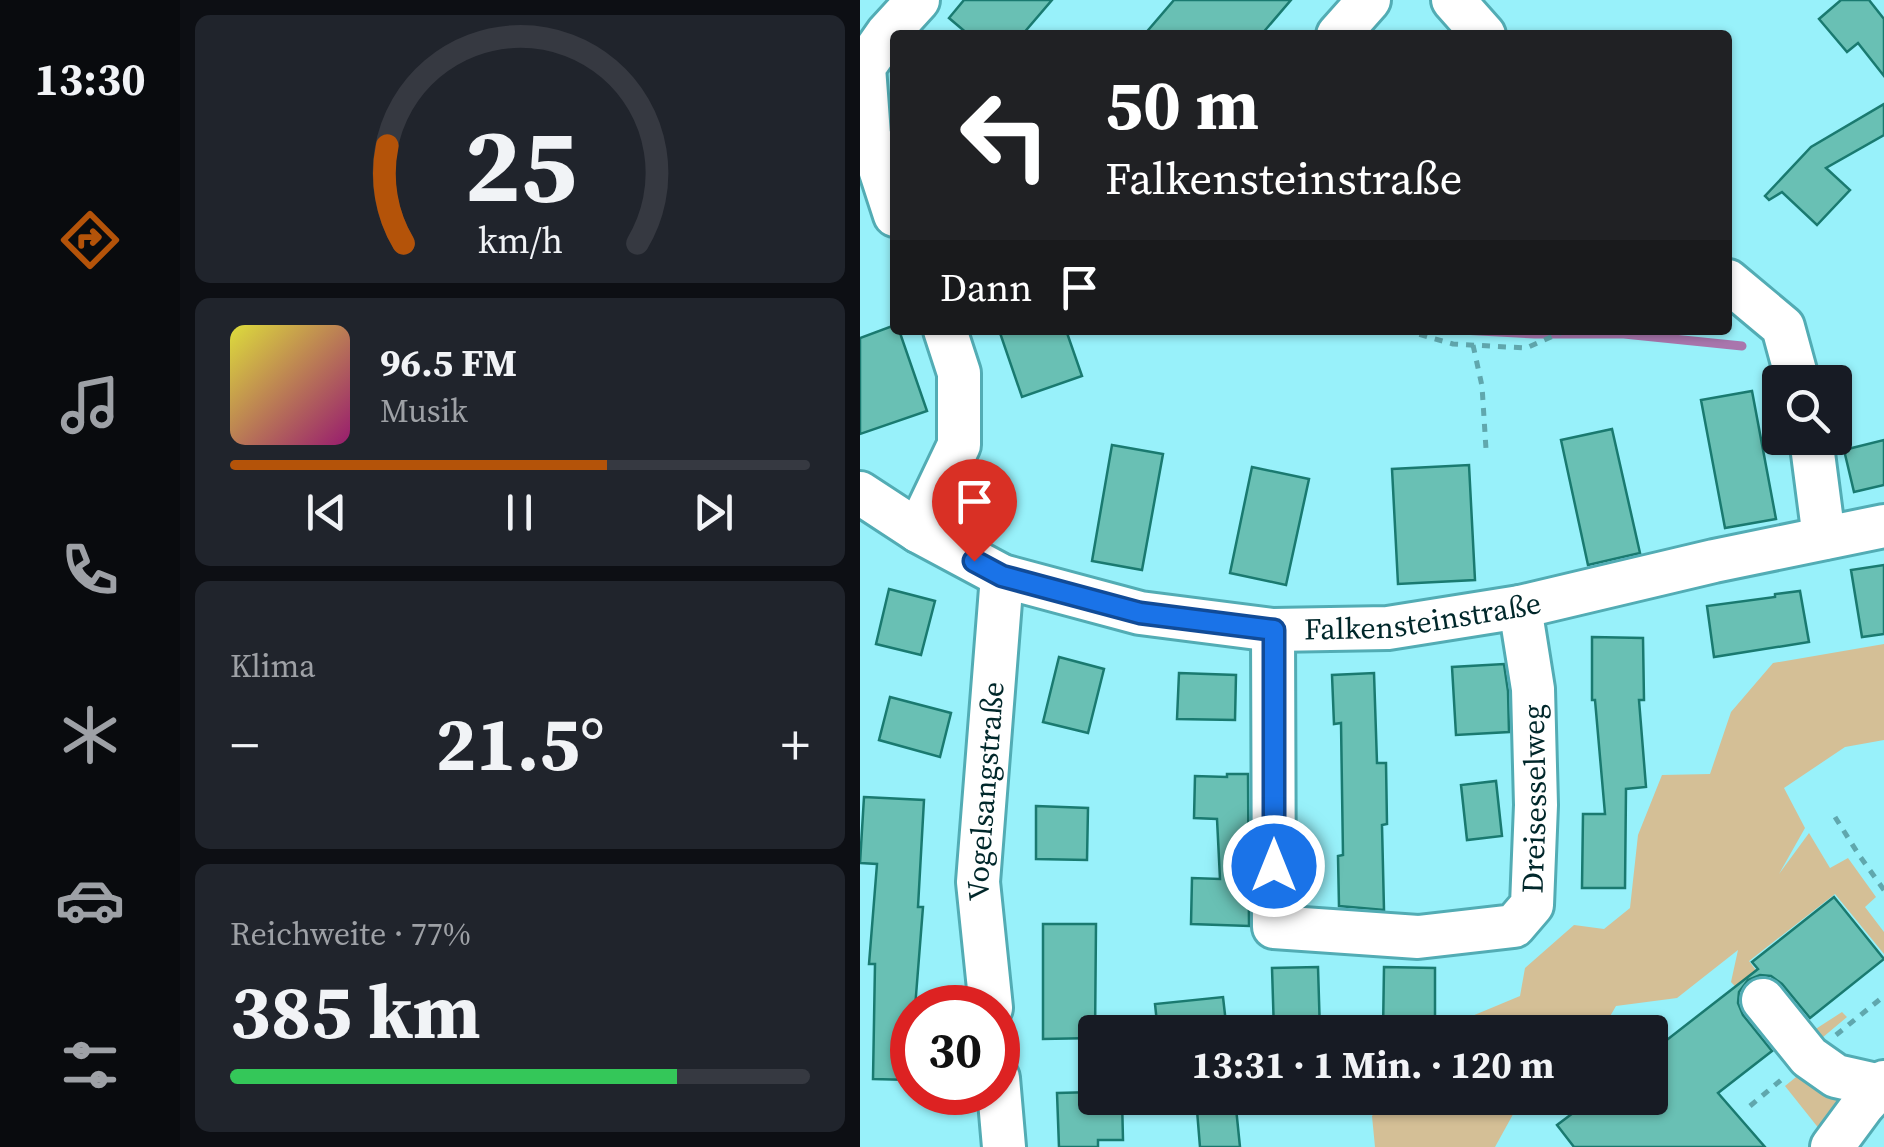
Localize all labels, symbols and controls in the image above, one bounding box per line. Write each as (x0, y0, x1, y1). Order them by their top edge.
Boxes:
text: 13:30 (34, 48, 146, 110)
text: 50 m (1105, 56, 1259, 152)
icon: left (940, 70, 1070, 200)
text: 25 (464, 93, 576, 236)
text: Falkensteinstraße (1105, 147, 1462, 209)
icon: directions (55, 205, 125, 275)
text: km/h (477, 216, 563, 265)
icon: arrive (1052, 260, 1107, 315)
text: Dann (940, 262, 1032, 314)
text: 96.5 FM (380, 337, 517, 389)
map controls (1762, 365, 1852, 455)
button: search (1762, 365, 1852, 455)
icon: music (55, 370, 125, 440)
text: Musik (380, 389, 468, 433)
pin (932, 459, 1017, 562)
icon: arrive (947, 474, 1002, 529)
icon: previous (299, 485, 354, 540)
icon: pause (492, 485, 547, 540)
icon: next (686, 485, 741, 540)
icon: phone (55, 535, 125, 605)
street label: Falkensteinstraße (1304, 582, 1545, 649)
text: Klima (230, 644, 316, 688)
street label: Vogelsangstraße (957, 680, 1014, 902)
text: 21.5° (435, 692, 605, 795)
icon: climate (55, 700, 125, 770)
street label: Dreisesselweg (1511, 704, 1556, 894)
text: − (230, 707, 259, 782)
text: + (781, 707, 810, 782)
position arrow (1222, 814, 1326, 918)
icon: car (55, 865, 125, 935)
text: Reichweite · 77% (230, 912, 471, 956)
text: 385 km (230, 960, 481, 1063)
speed limit sign: 30 (890, 985, 1020, 1115)
icon: filters (55, 1030, 125, 1100)
text: 13:31 · 1 Min. · 120 m (1191, 1039, 1555, 1091)

